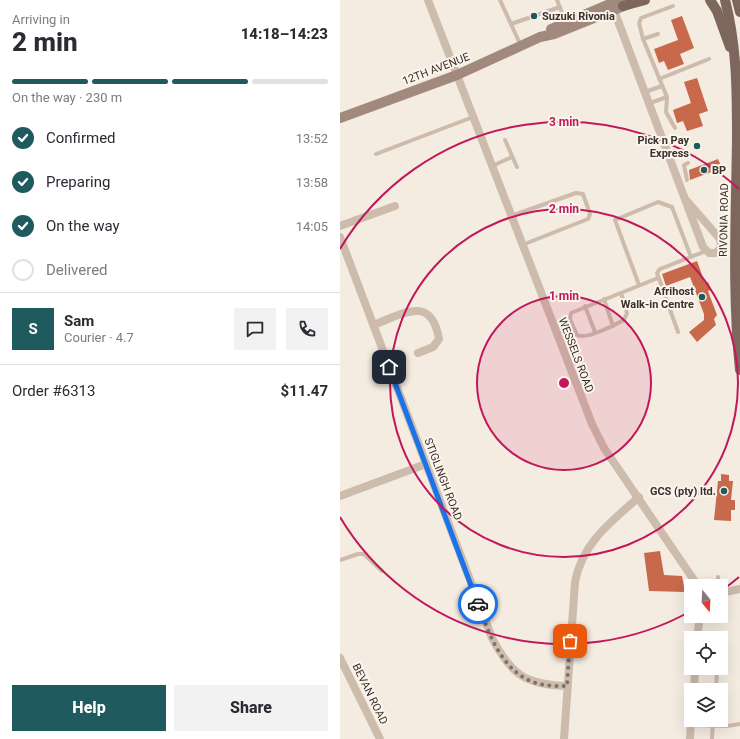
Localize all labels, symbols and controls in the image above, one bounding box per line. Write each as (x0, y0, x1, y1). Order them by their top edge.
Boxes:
place label: Suzuki Rivonia (542, 10, 615, 23)
marker: Suzuki Rivonia (529, 11, 539, 21)
text: Arriving in (12, 12, 70, 27)
text: 14:18–14:23 (241, 25, 328, 43)
text: 2 min (12, 27, 78, 57)
street label: 12TH AVENUE (401, 50, 471, 88)
text: On the way · 230 m (12, 90, 122, 105)
text: 3 min (549, 115, 579, 129)
icon: check (12, 127, 34, 149)
text: Confirmed (46, 129, 116, 147)
text: 13:52 (296, 131, 328, 146)
place label: Pick n Pay Express (637, 134, 689, 160)
marker: Pick n Pay Express (692, 141, 702, 151)
place label: BP (712, 164, 726, 177)
marker: BP (699, 165, 709, 175)
icon: check (12, 171, 34, 193)
text: Preparing (46, 173, 110, 191)
text: 13:58 (296, 175, 328, 190)
street label: RIVONIA ROAD (717, 183, 731, 257)
text: 2 min (549, 202, 579, 216)
icon: check (12, 215, 34, 237)
text: On the way (46, 217, 120, 235)
text: 14:05 (296, 219, 328, 234)
text: Delivered (46, 261, 108, 279)
place label: Afrihost Walk-in Centre (621, 285, 694, 311)
text: 1 min (549, 289, 579, 303)
marker: Afrihost Walk-in Centre (697, 292, 707, 302)
button: chat (234, 308, 276, 350)
button: phone (286, 308, 328, 350)
text: Sam (64, 312, 94, 330)
street label: WESSELS ROAD (556, 316, 596, 394)
text: S (28, 320, 38, 338)
text: Courier · 4.7 (64, 330, 134, 345)
pin (372, 350, 406, 384)
icon: home (378, 356, 400, 378)
centre of rings (557, 376, 571, 390)
text: Order #6313 (12, 382, 95, 400)
text: $11.47 (281, 382, 328, 400)
street label: STIGLINGH ROAD (421, 436, 465, 522)
place label: GCS (pty) ltd. (650, 485, 716, 498)
marker: GCS (pty) ltd. (719, 486, 729, 496)
north arrow (684, 579, 728, 623)
map controls (684, 579, 728, 727)
courier (458, 584, 498, 624)
icon: car (467, 593, 489, 615)
pin (553, 624, 587, 658)
icon: bag (559, 630, 581, 652)
button: locate (684, 631, 728, 675)
street label: BEVAN ROAD (350, 661, 390, 727)
button: layers (684, 683, 728, 727)
button: Help (12, 685, 166, 731)
button: Share (174, 685, 328, 731)

